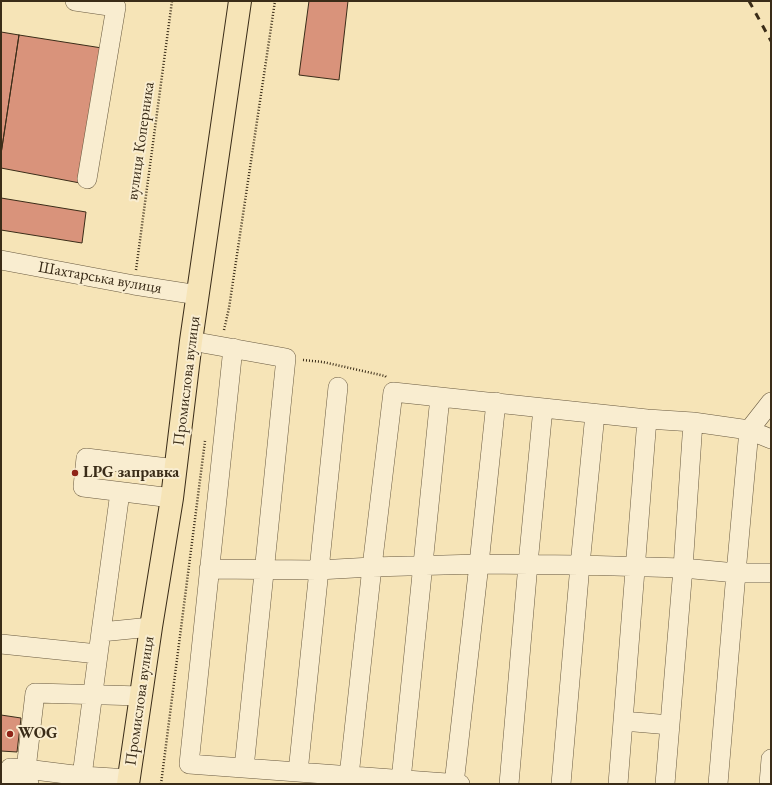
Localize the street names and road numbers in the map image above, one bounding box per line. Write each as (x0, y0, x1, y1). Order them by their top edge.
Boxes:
street label: вулиця Коперника (123, 81, 159, 201)
street label: Шахтарська вулиця (37, 258, 163, 298)
street label: Промислова вулиця (170, 315, 204, 447)
street label: Промислова вулиця (121, 635, 159, 767)

